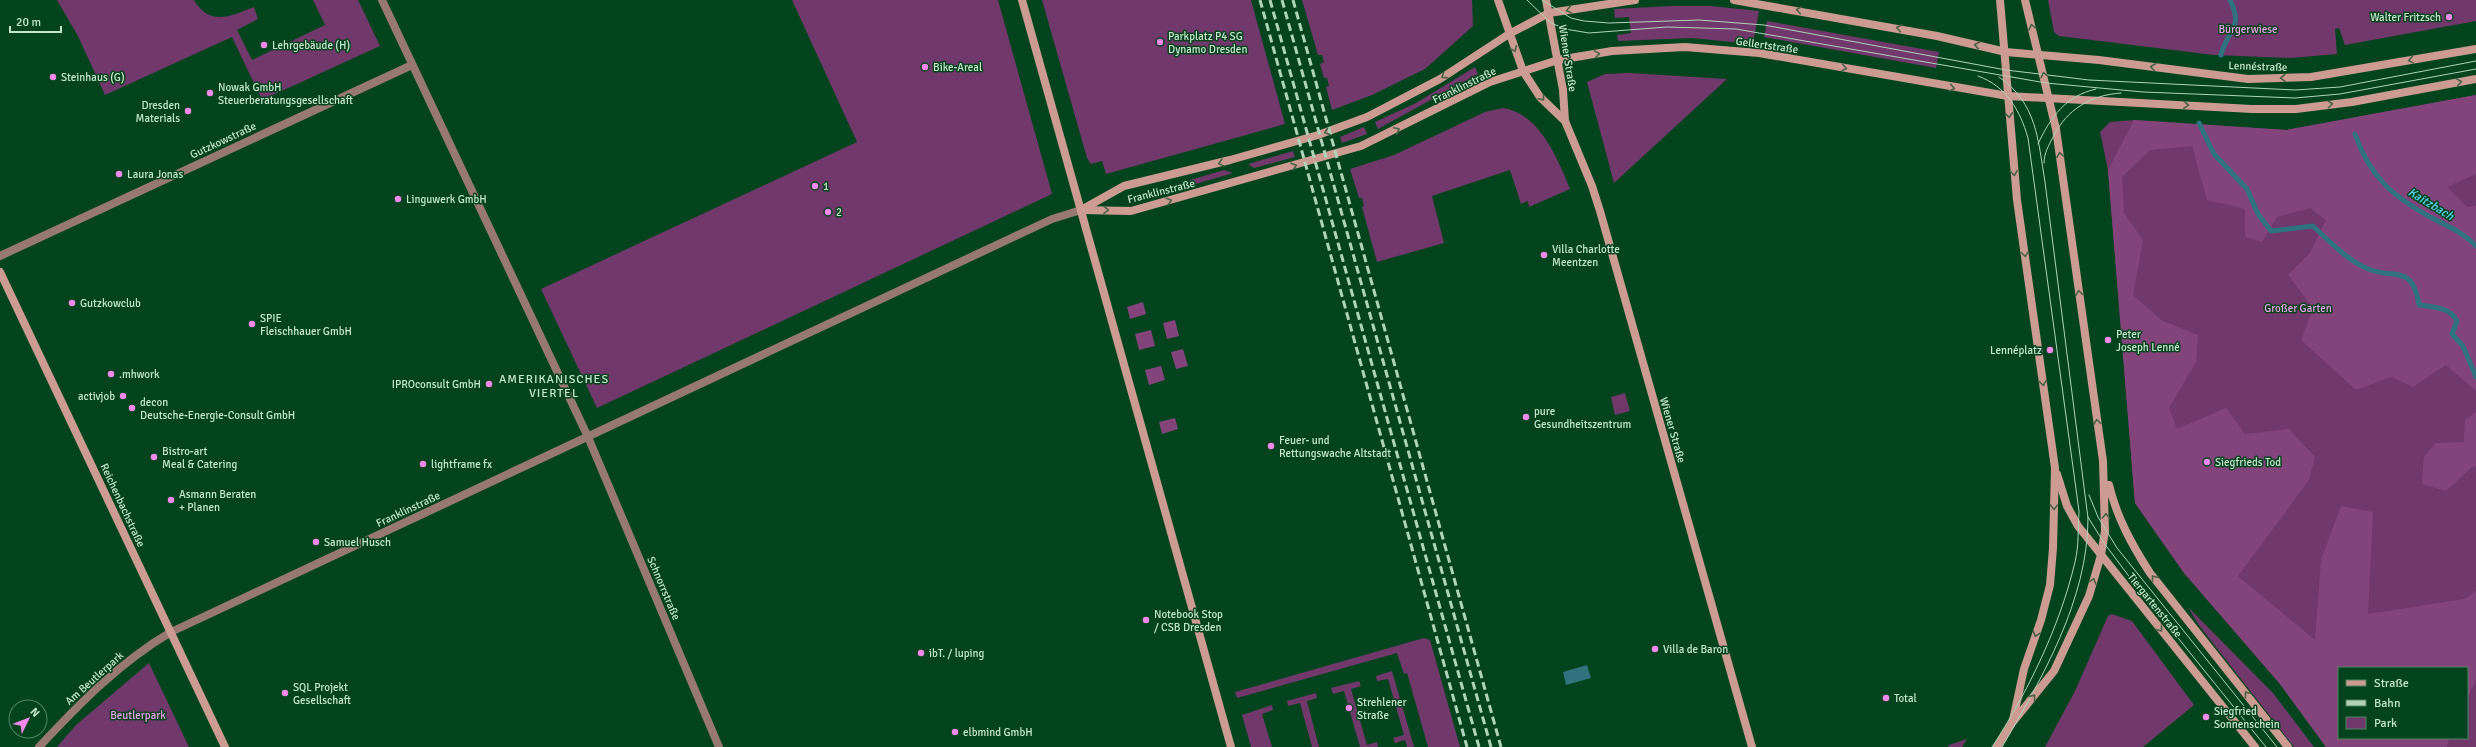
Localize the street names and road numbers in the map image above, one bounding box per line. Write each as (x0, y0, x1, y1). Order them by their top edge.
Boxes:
street label: Wiener Straße (1556, 24, 1579, 93)
street label: Gellertstraße (1735, 35, 1799, 56)
street label: Lennéstraße (2228, 59, 2288, 74)
street label: Franklinstraße (1430, 64, 1498, 106)
street label: Gutzkowstraße (188, 119, 258, 161)
street label: Franklinstraße (1126, 177, 1196, 206)
street label: Wiener Straße (1657, 396, 1688, 464)
street label: Reichenbachstraße (97, 461, 148, 549)
street label: Franklinstraße (374, 489, 442, 530)
street label: Schnorrstraße (644, 554, 683, 622)
street label: Tiergartenstraße (2125, 570, 2185, 640)
street label: Am Beutlerpark (63, 649, 126, 708)

